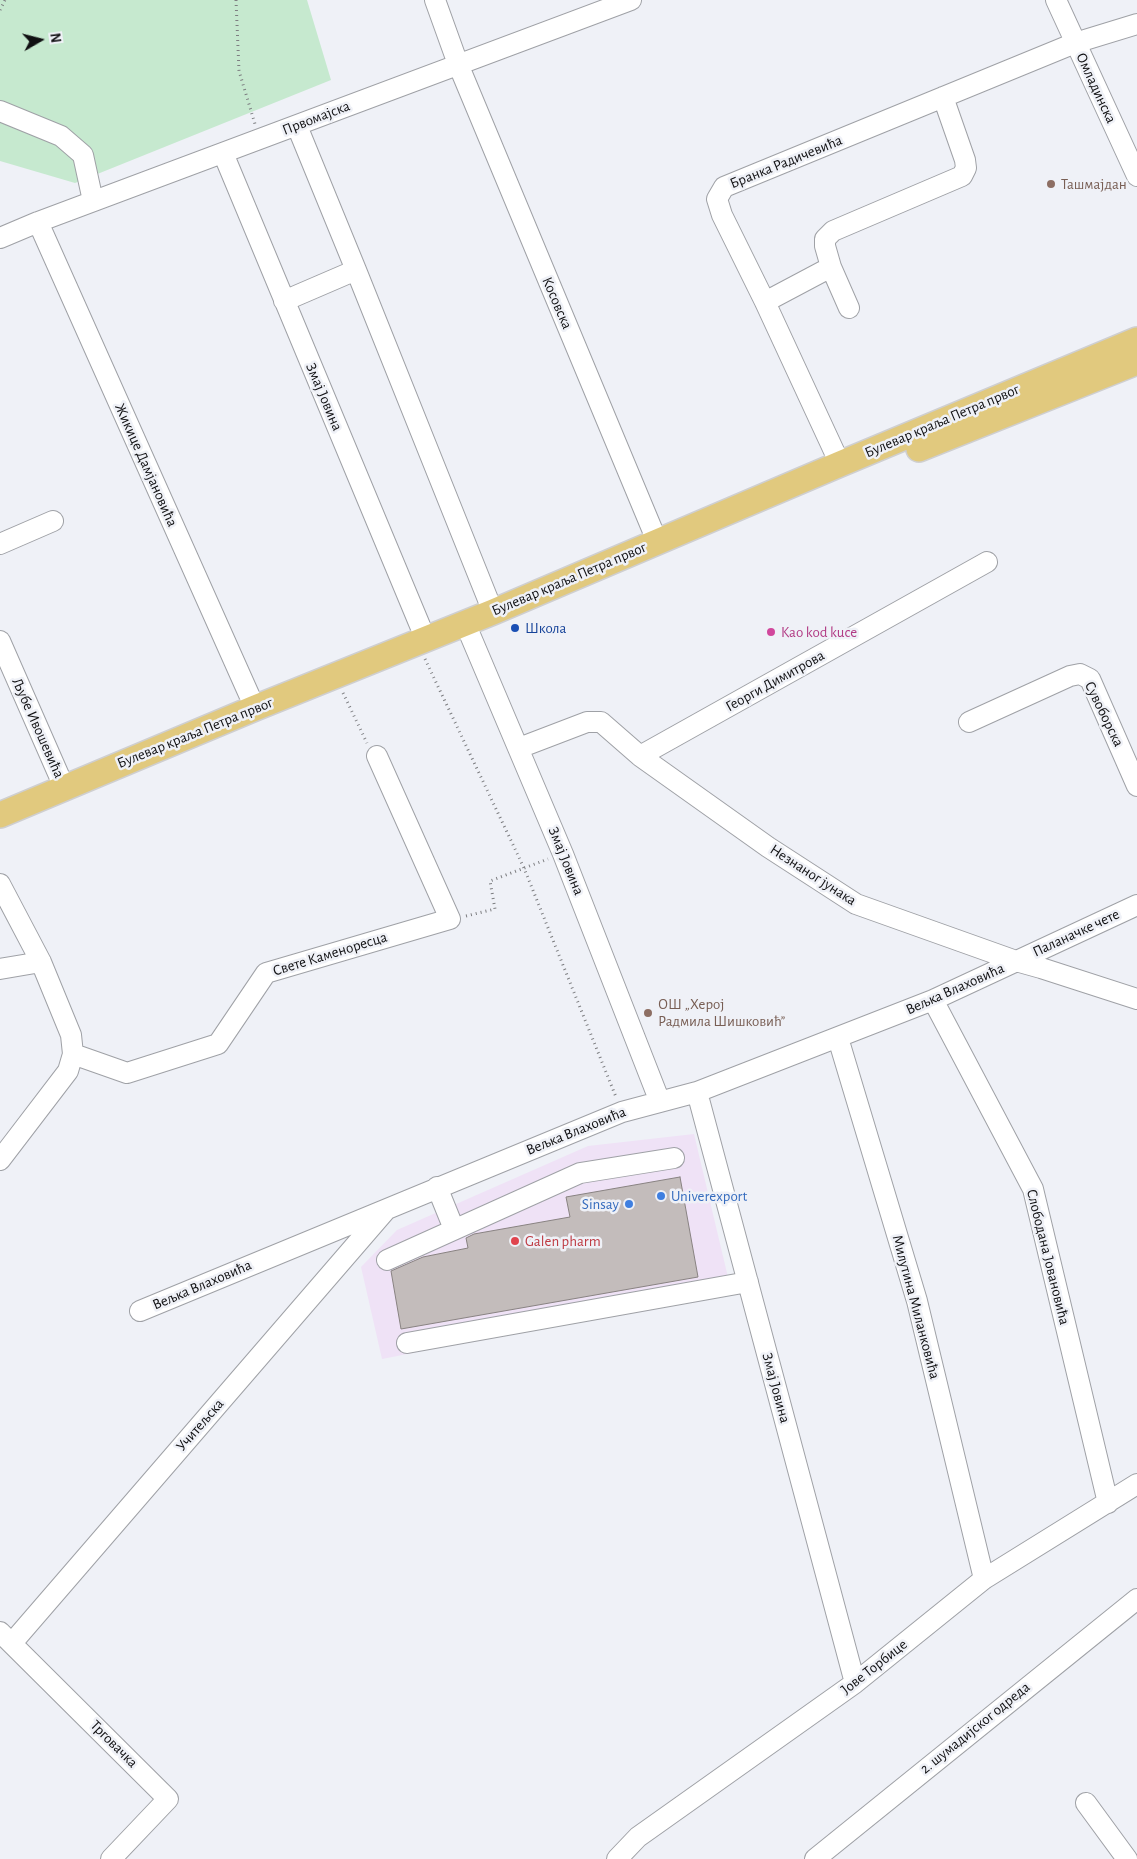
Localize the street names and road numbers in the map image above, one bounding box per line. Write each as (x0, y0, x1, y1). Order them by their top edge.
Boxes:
street label: Омладинска (1072, 50, 1120, 126)
street label: Првомајска (280, 97, 352, 139)
street label: Бранка Радичевића (727, 131, 845, 193)
street label: Косовска (538, 274, 576, 332)
street label: Змај Јовина (302, 360, 346, 434)
street label: Булевар краља Петра првог (862, 380, 1022, 462)
street label: Жикице Дамјановића (111, 400, 181, 530)
street label: Булевар краља Петра првог (489, 538, 649, 620)
street label: Георги Димитрова (722, 646, 828, 716)
street label: Љубе Ивошевића (8, 675, 68, 781)
street label: Сувоборска (1080, 678, 1128, 750)
street label: Булевар краља Петра првог (115, 694, 275, 772)
street label: Змај Јовина (544, 824, 588, 898)
street label: Незнаног јунака (766, 840, 860, 910)
street label: Паланачке чете (1030, 905, 1122, 961)
street label: Свете Каменоресца (271, 928, 389, 980)
street label: Вељка Влаховића (903, 959, 1007, 1019)
street label: Вељка Влаховића (524, 1103, 628, 1159)
street label: Слободана Јовановића (1022, 1187, 1074, 1327)
street label: Милутина Миланковића (888, 1233, 944, 1381)
street label: Вељка Влаховића (150, 1256, 254, 1314)
street label: Змај Јовина (758, 1351, 794, 1425)
street label: Учитељска (172, 1395, 228, 1455)
street label: Јове Торбице (837, 1635, 911, 1699)
street label: 2. шумадијског одреда (916, 1678, 1034, 1778)
street label: Трговачка (87, 1717, 141, 1771)

